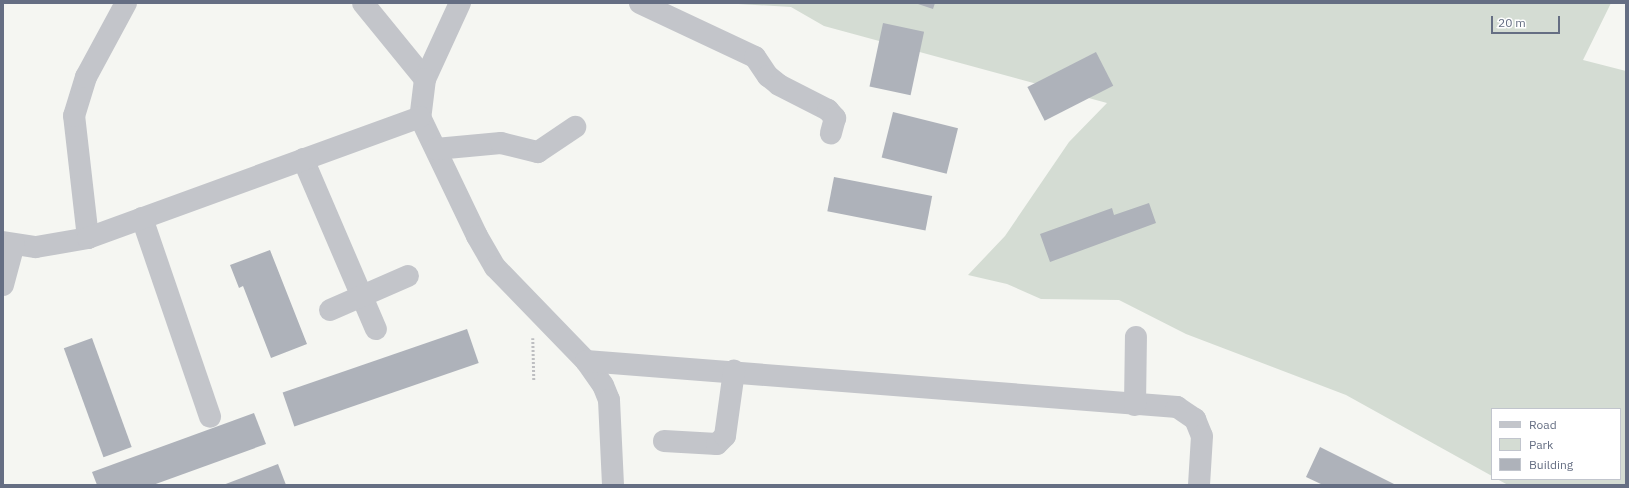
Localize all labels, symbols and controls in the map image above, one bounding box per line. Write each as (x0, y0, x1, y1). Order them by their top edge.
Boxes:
scale bar (1493, 8, 1562, 34)
text: 20 m (1498, 15, 1526, 30)
legend (1491, 408, 1621, 480)
text: Road (1529, 417, 1557, 432)
text: Park (1529, 437, 1553, 452)
text: Building (1529, 457, 1573, 472)

